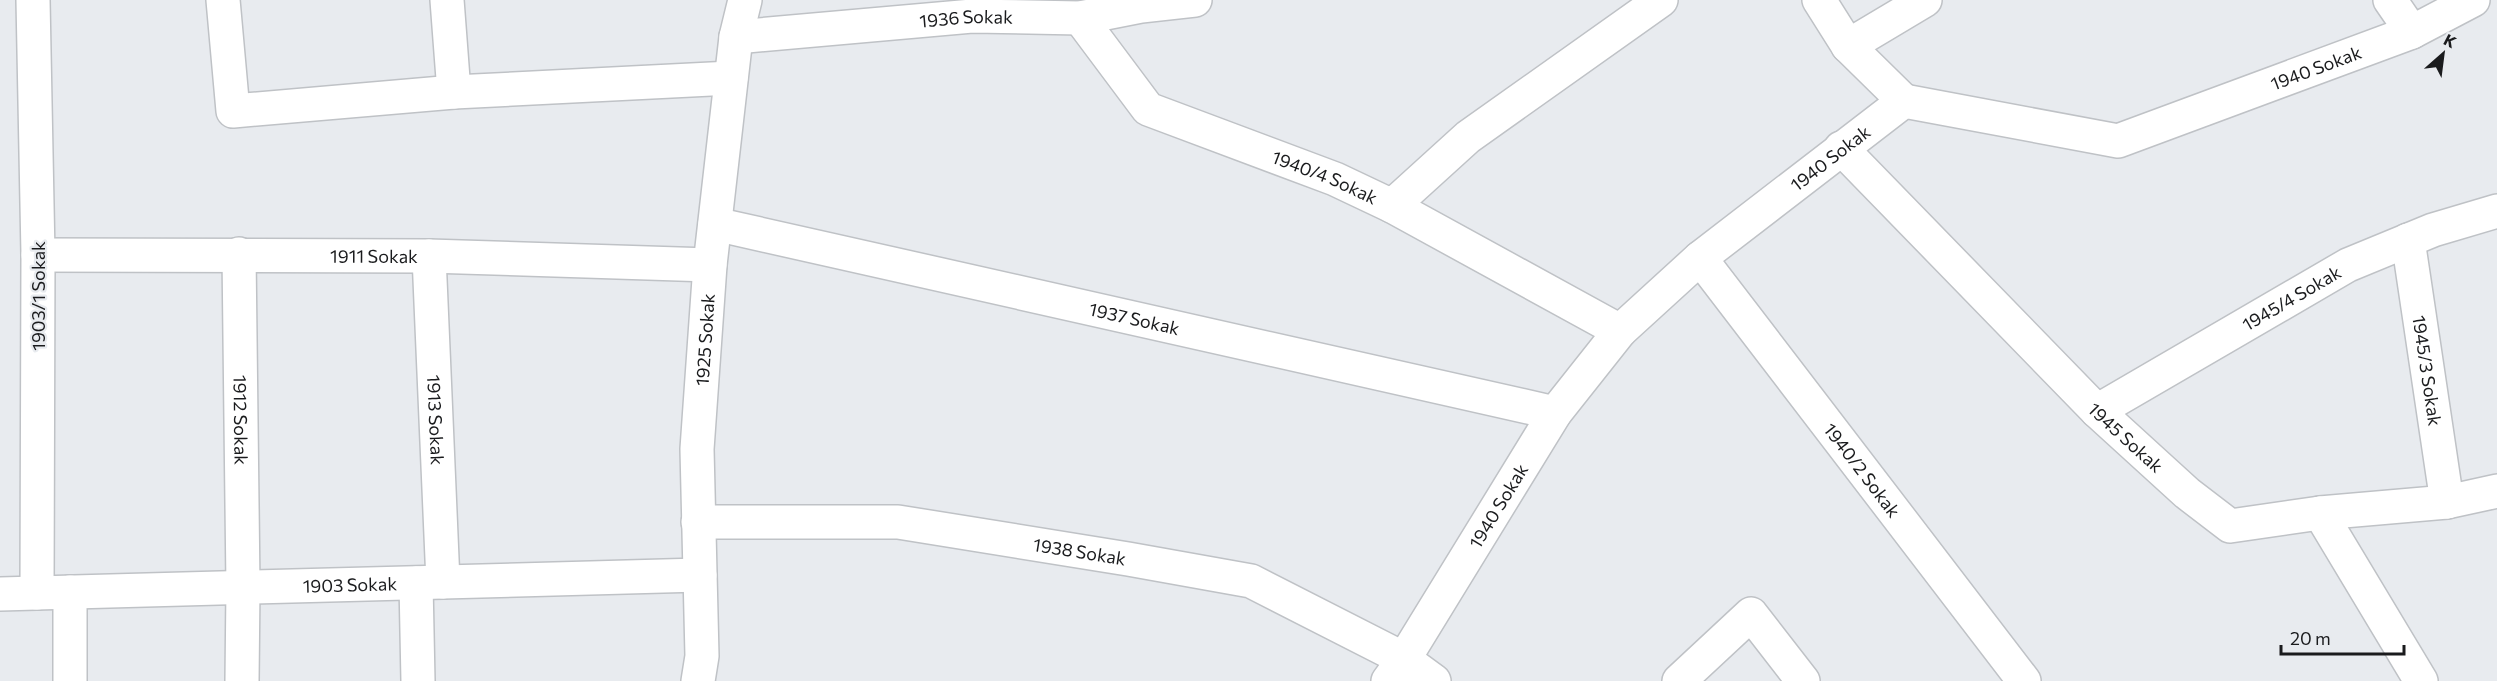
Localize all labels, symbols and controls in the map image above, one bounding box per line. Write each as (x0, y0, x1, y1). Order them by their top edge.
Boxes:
street label: 1936 Sokak (919, 5, 1013, 32)
north arrow (2413, 24, 2473, 84)
text: K (2441, 29, 2460, 51)
street label: 1940 Sokak (2268, 41, 2364, 94)
street label: 1940 Sokak (1786, 120, 1875, 196)
street label: 1940/4 Sokak (1269, 145, 1381, 209)
street label: 1903/1 Sokak (27, 241, 49, 351)
street label: 1911 Sokak (330, 245, 418, 267)
street label: 1945/4 Sokak (2238, 260, 2345, 335)
street label: 1925 Sokak (690, 292, 719, 387)
street label: 1937 Sokak (1087, 298, 1182, 339)
street label: 1945/3 Sokak (2408, 314, 2447, 428)
street label: 1913 Sokak (423, 374, 449, 466)
street label: 1912 Sokak (229, 375, 253, 465)
street label: 1945 Sokak (2084, 398, 2168, 477)
street label: 1940/2 Sokak (1819, 419, 1905, 522)
street label: 1940 Sokak (1464, 459, 1532, 552)
street label: 1938 Sokak (1032, 533, 1128, 570)
street label: 1903 Sokak (302, 572, 398, 597)
scale bar (2281, 618, 2404, 656)
text: 20 m (2290, 627, 2331, 649)

